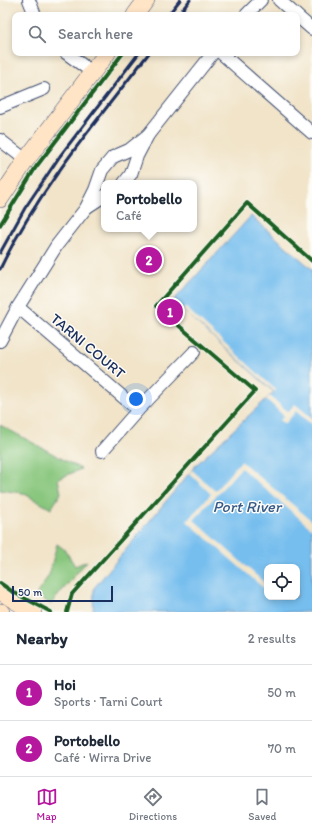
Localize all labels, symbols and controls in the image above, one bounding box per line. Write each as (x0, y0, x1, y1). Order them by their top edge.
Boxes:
search box (12, 12, 300, 56)
icon: search (26, 23, 48, 45)
text: Search here (58, 25, 133, 43)
popup (101, 180, 197, 232)
text: Portobello (116, 190, 182, 208)
text: Café (116, 208, 142, 223)
pin: 2 (136, 245, 162, 275)
pin: 1 (157, 297, 183, 327)
street label: TARNI COURT (47, 310, 129, 383)
your location (126, 389, 146, 409)
water label: Port River (213, 497, 283, 516)
map controls (264, 564, 300, 600)
button: locate (264, 564, 300, 600)
scale bar (12, 584, 113, 603)
text: 50 m (18, 586, 42, 599)
text: Nearby (16, 628, 68, 648)
text: 2 results (248, 631, 296, 646)
text: Hoi (54, 676, 76, 694)
text: 1 (26, 685, 32, 700)
text: 50 m (267, 685, 296, 700)
text: Sports · Tarni Court (54, 694, 163, 709)
text: Portobello (54, 732, 120, 750)
text: 2 (26, 741, 32, 756)
text: 70 m (268, 741, 296, 756)
text: Café · Wirra Drive (54, 750, 152, 765)
tab: Map (36, 786, 58, 823)
tab: Directions (129, 786, 177, 823)
tab: Saved (248, 786, 276, 823)

